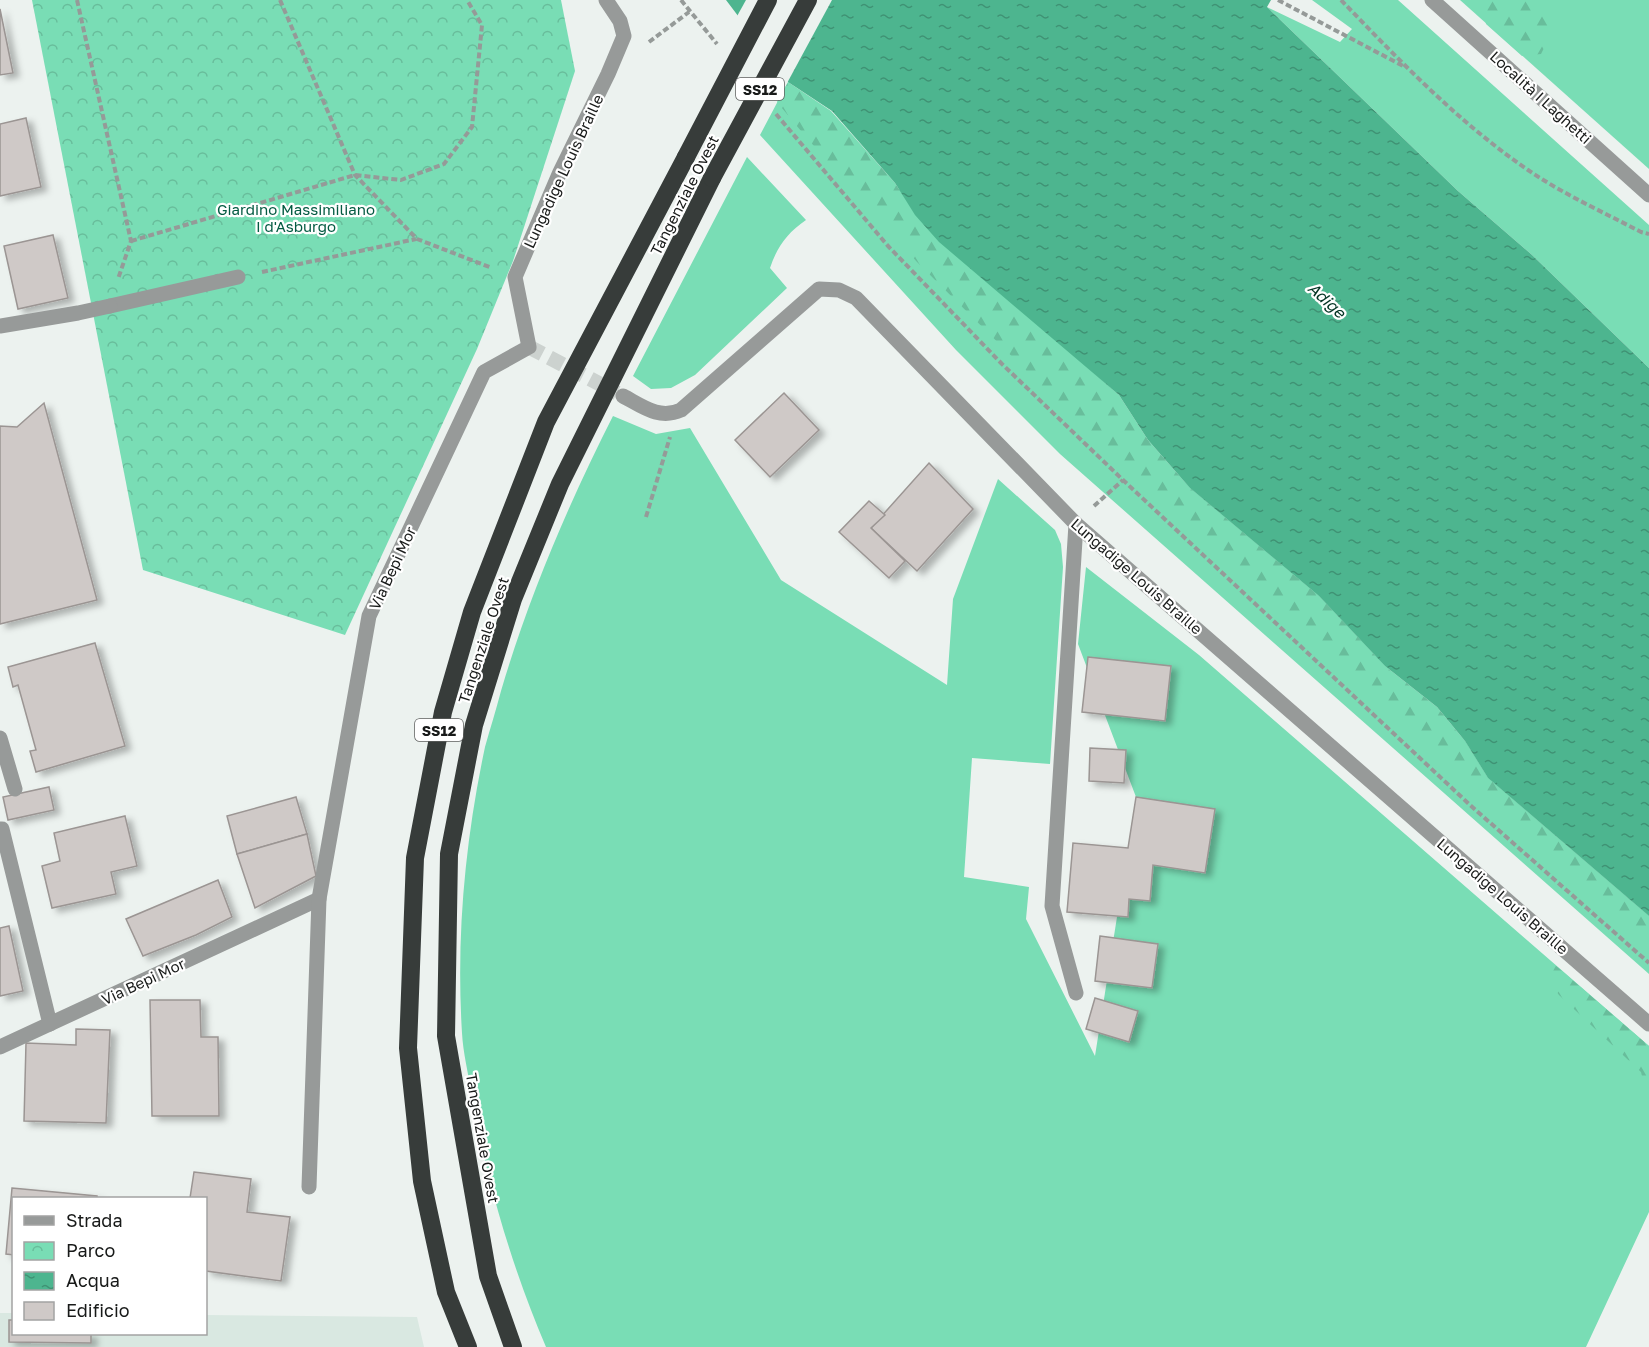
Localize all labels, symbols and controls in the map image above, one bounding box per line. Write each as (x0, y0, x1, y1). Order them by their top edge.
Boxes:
street label: Località I Laghetti (1487, 47, 1595, 147)
road number: SS12 (736, 78, 784, 100)
street label: Lungadige Louis Braille (519, 91, 607, 251)
street label: Tangenziale Ovest (646, 132, 722, 258)
park label: Giardino Massimiliano I d'Asburgo (217, 200, 375, 235)
water label: Adige (1304, 278, 1351, 323)
street label: Lungadige Louis Braille (1068, 514, 1206, 638)
street label: Via Bepi Mor (365, 523, 419, 612)
street label: Tangenziale Ovest (454, 574, 512, 706)
road number: SS12 (415, 719, 463, 741)
street label: Lungadige Louis Braille (1434, 834, 1572, 958)
street label: Via Bepi Mor (99, 954, 188, 1008)
street label: Tangenziale Ovest (463, 1071, 503, 1205)
legend (12, 1197, 207, 1335)
text: Strada (66, 1209, 123, 1231)
text: Parco (66, 1239, 115, 1261)
text: Acqua (66, 1269, 120, 1291)
text: Edificio (66, 1299, 130, 1321)

